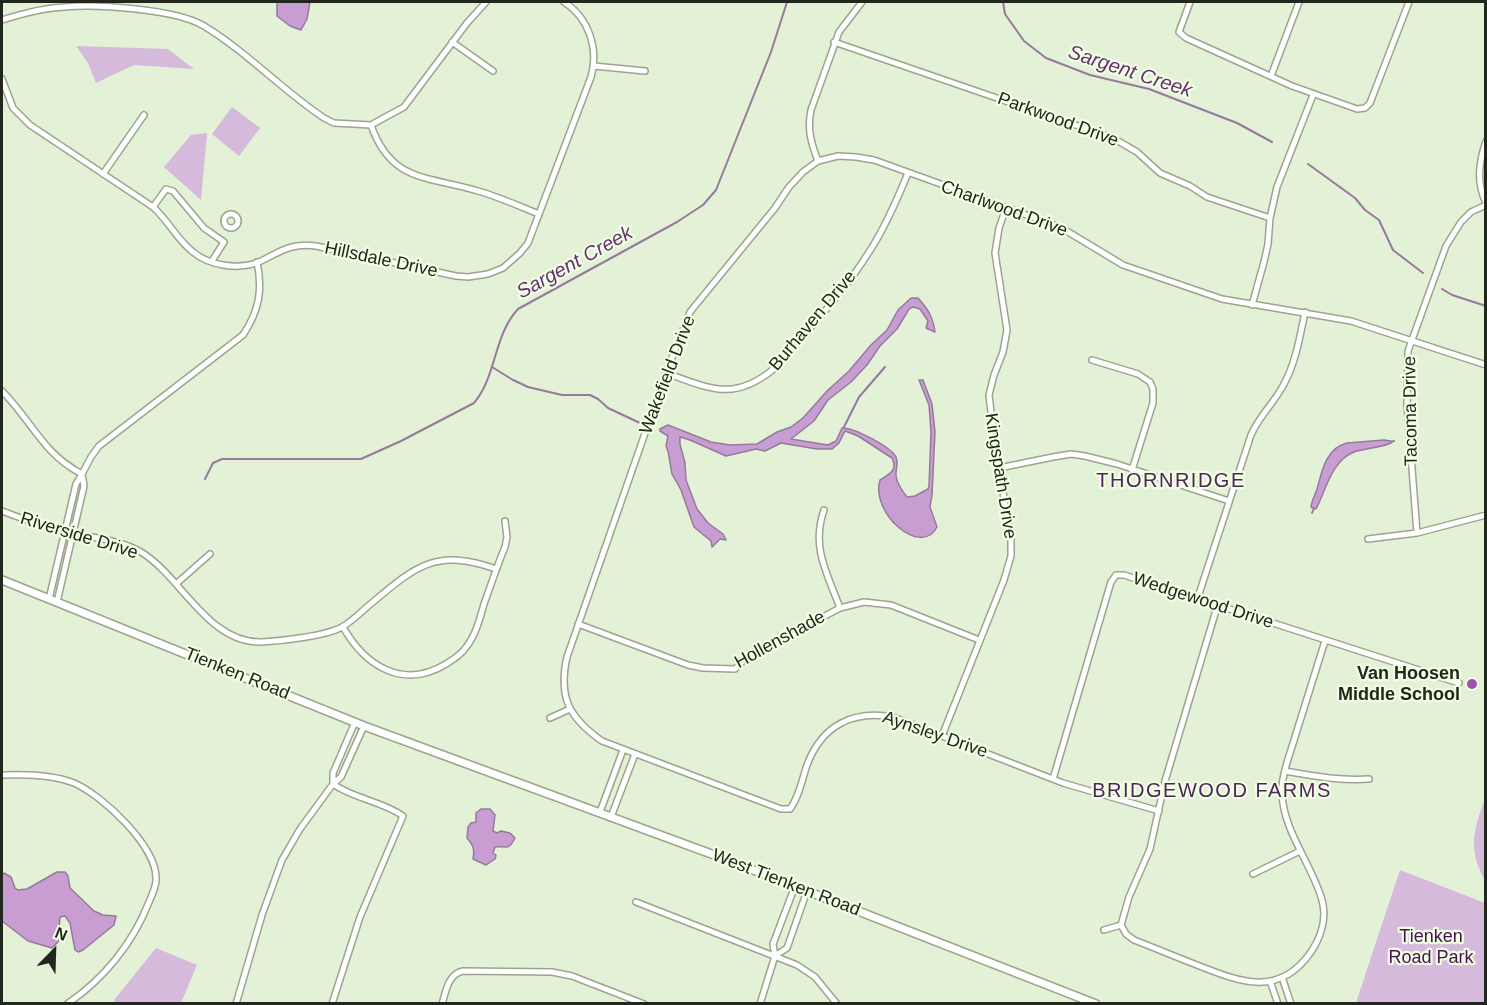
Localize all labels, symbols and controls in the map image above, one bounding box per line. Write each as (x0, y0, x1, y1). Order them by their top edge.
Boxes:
water label: Sargent Creek (1065, 41, 1195, 103)
street label: Parkwood Drive (995, 88, 1121, 152)
street label: Charlwood Drive (938, 176, 1070, 242)
water label: Sargent Creek (513, 221, 637, 305)
street label: Hillsdale Drive (322, 237, 440, 283)
street label: Burhaven Drive (765, 267, 861, 375)
street label: Wakefield Drive (635, 313, 701, 437)
street label: Tacoma Drive (1399, 356, 1423, 466)
street label: Kingspath Drive (979, 412, 1021, 540)
district label: THORNRIDGE (1096, 469, 1246, 493)
street label: Riverside Drive (17, 508, 141, 564)
street label: Wedgewood Drive (1130, 568, 1276, 634)
street label: Hollenshade (731, 606, 829, 674)
street label: Tienken Road (181, 643, 293, 705)
place label: Van Hoosen Middle School (1338, 663, 1460, 706)
marker: Van Hoosen Middle School (1465, 677, 1479, 691)
street label: Aynsley Drive (880, 707, 990, 763)
district label: BRIDGEWOOD FARMS (1092, 779, 1332, 803)
street label: West Tienken Road (709, 845, 863, 921)
north arrow (24, 921, 84, 981)
text: N (53, 924, 70, 944)
park label: Tienken Road Park (1388, 926, 1474, 968)

